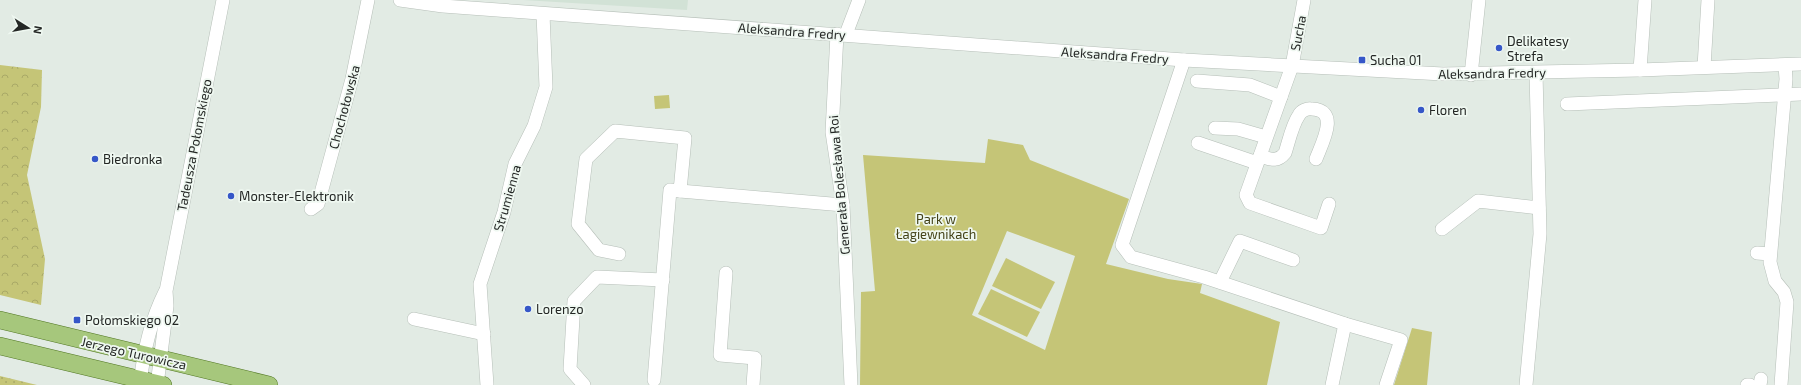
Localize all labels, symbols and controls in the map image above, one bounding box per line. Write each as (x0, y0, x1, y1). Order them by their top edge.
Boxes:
north arrow (8, 8, 48, 48)
street label: Sucha (1287, 14, 1309, 52)
street label: Aleksandra Fredry (738, 19, 846, 43)
text: N (31, 25, 45, 35)
place label: Delikatesy Strefa (1507, 33, 1569, 64)
street label: Aleksandra Fredry (1061, 43, 1169, 67)
marker: Delikatesy Strefa (1494, 43, 1504, 53)
place label: Sucha 01 (1370, 52, 1422, 68)
marker: Sucha 01 (1357, 55, 1367, 65)
street label: Chochołowska (325, 63, 363, 151)
street label: Aleksandra Fredry (1438, 64, 1546, 82)
street label: Tadeusza Połomskiego (173, 77, 215, 213)
place label: Floren (1429, 102, 1467, 118)
marker: Floren (1416, 105, 1426, 115)
street label: Generała Bolesława Roi (825, 115, 853, 255)
place label: Biedronka (103, 151, 162, 167)
marker: Biedronka (90, 154, 100, 164)
street label: Strumienna (490, 163, 524, 233)
place label: Monster-Elektronik (239, 188, 354, 204)
marker: Monster-Elektronik (226, 191, 236, 201)
park label: Park w Łagiewnikach (896, 211, 976, 242)
place label: Lorenzo (536, 301, 584, 317)
marker: Lorenzo (523, 304, 533, 314)
place label: Połomskiego 02 (85, 312, 179, 328)
marker: Połomskiego 02 (72, 315, 82, 325)
street label: Jerzego Turowicza (80, 333, 188, 373)

